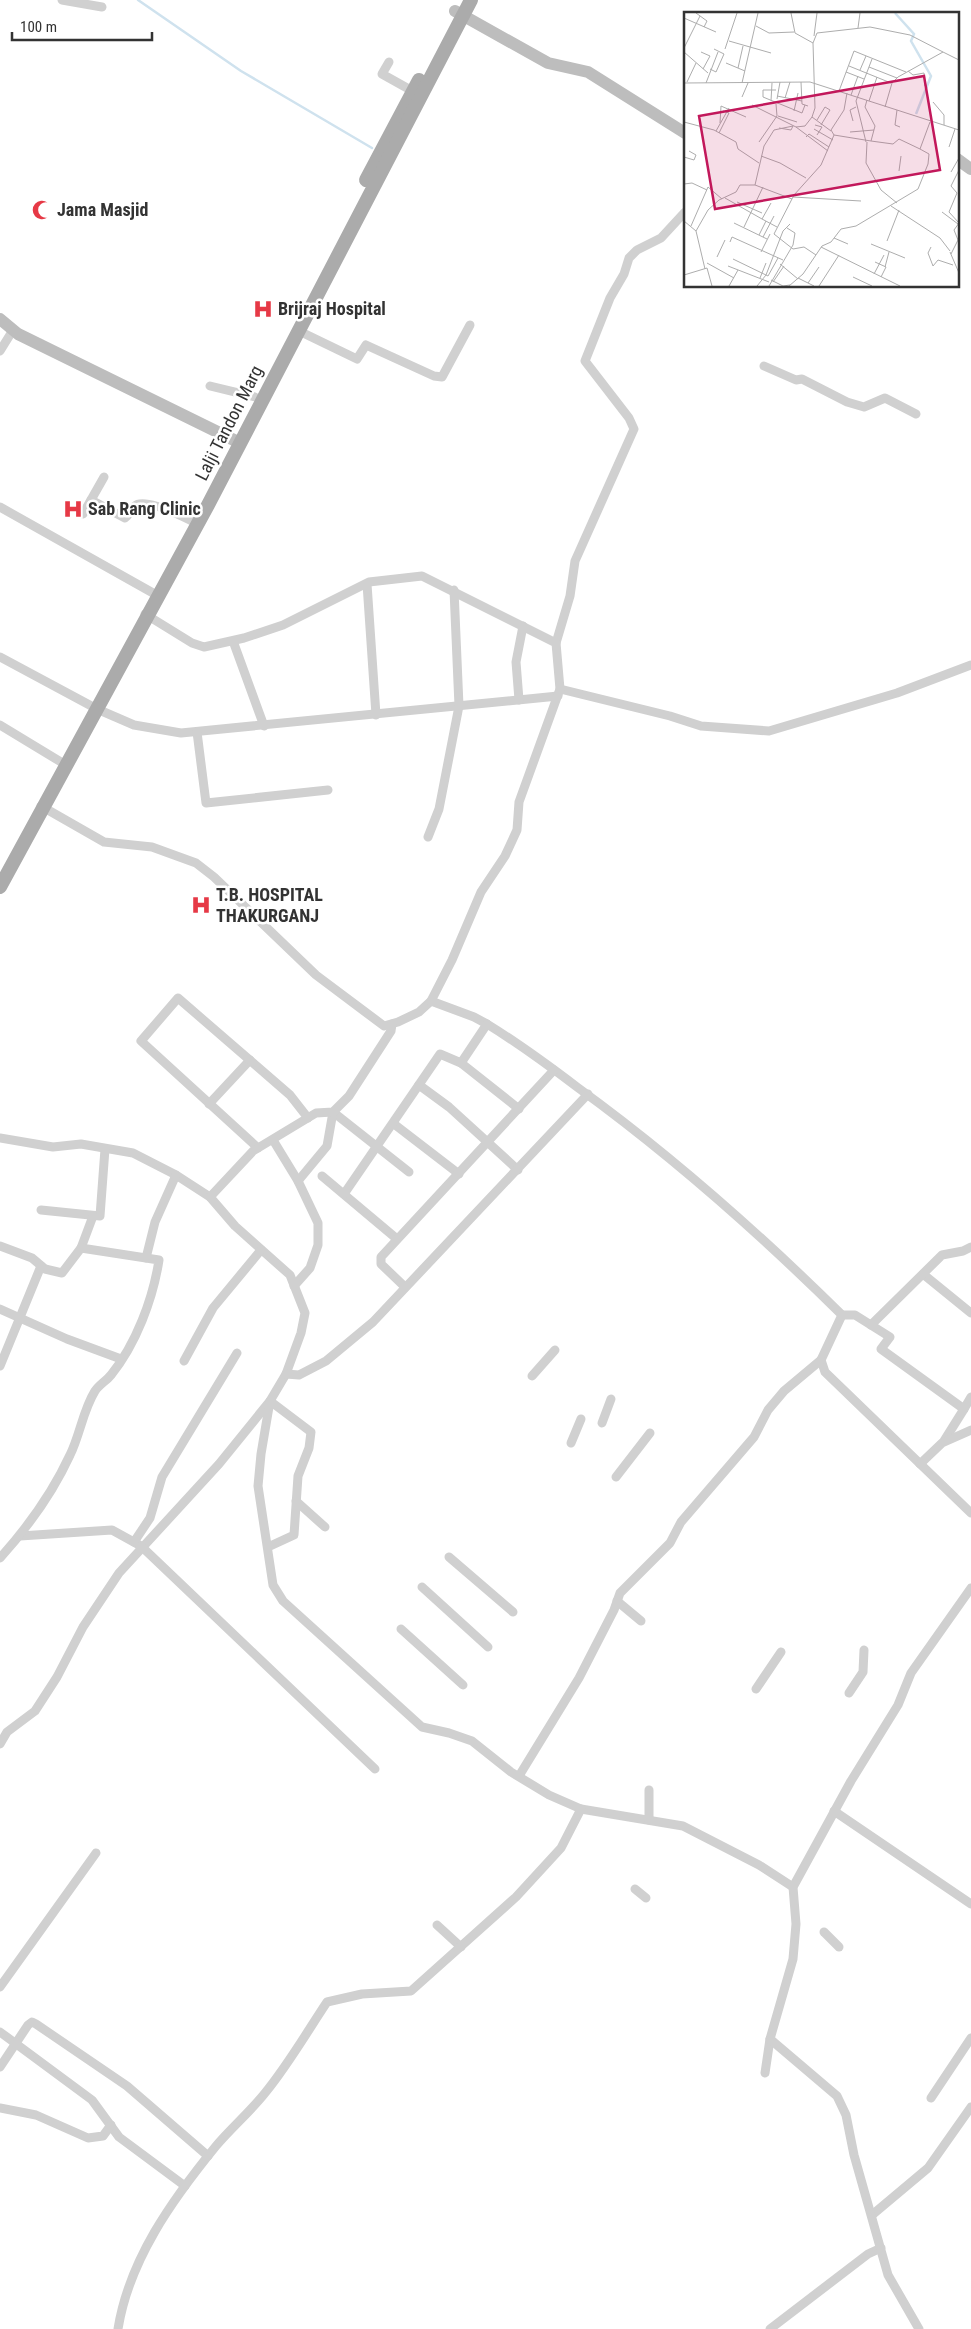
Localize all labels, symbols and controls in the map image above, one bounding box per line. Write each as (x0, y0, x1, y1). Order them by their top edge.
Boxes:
scale bar (12, 10, 152, 42)
inset map (684, 12, 958, 288)
text: 100 m (20, 18, 57, 36)
mosque icon: Jama Masjid (31, 199, 53, 221)
place label: Jama Masjid (57, 199, 148, 220)
hospital icon: Brijraj Hospital (252, 298, 274, 320)
place label: Brijraj Hospital (278, 298, 386, 319)
street label: Lalji Tandon Marg (191, 362, 267, 484)
hospital icon: Sab Rang Clinic (62, 498, 84, 520)
place label: Sab Rang Clinic (88, 498, 201, 519)
place label: T.B. HOSPITAL THAKURGANJ (216, 884, 323, 926)
hospital icon: T.B. HOSPITAL THAKURGANJ (190, 894, 212, 916)

